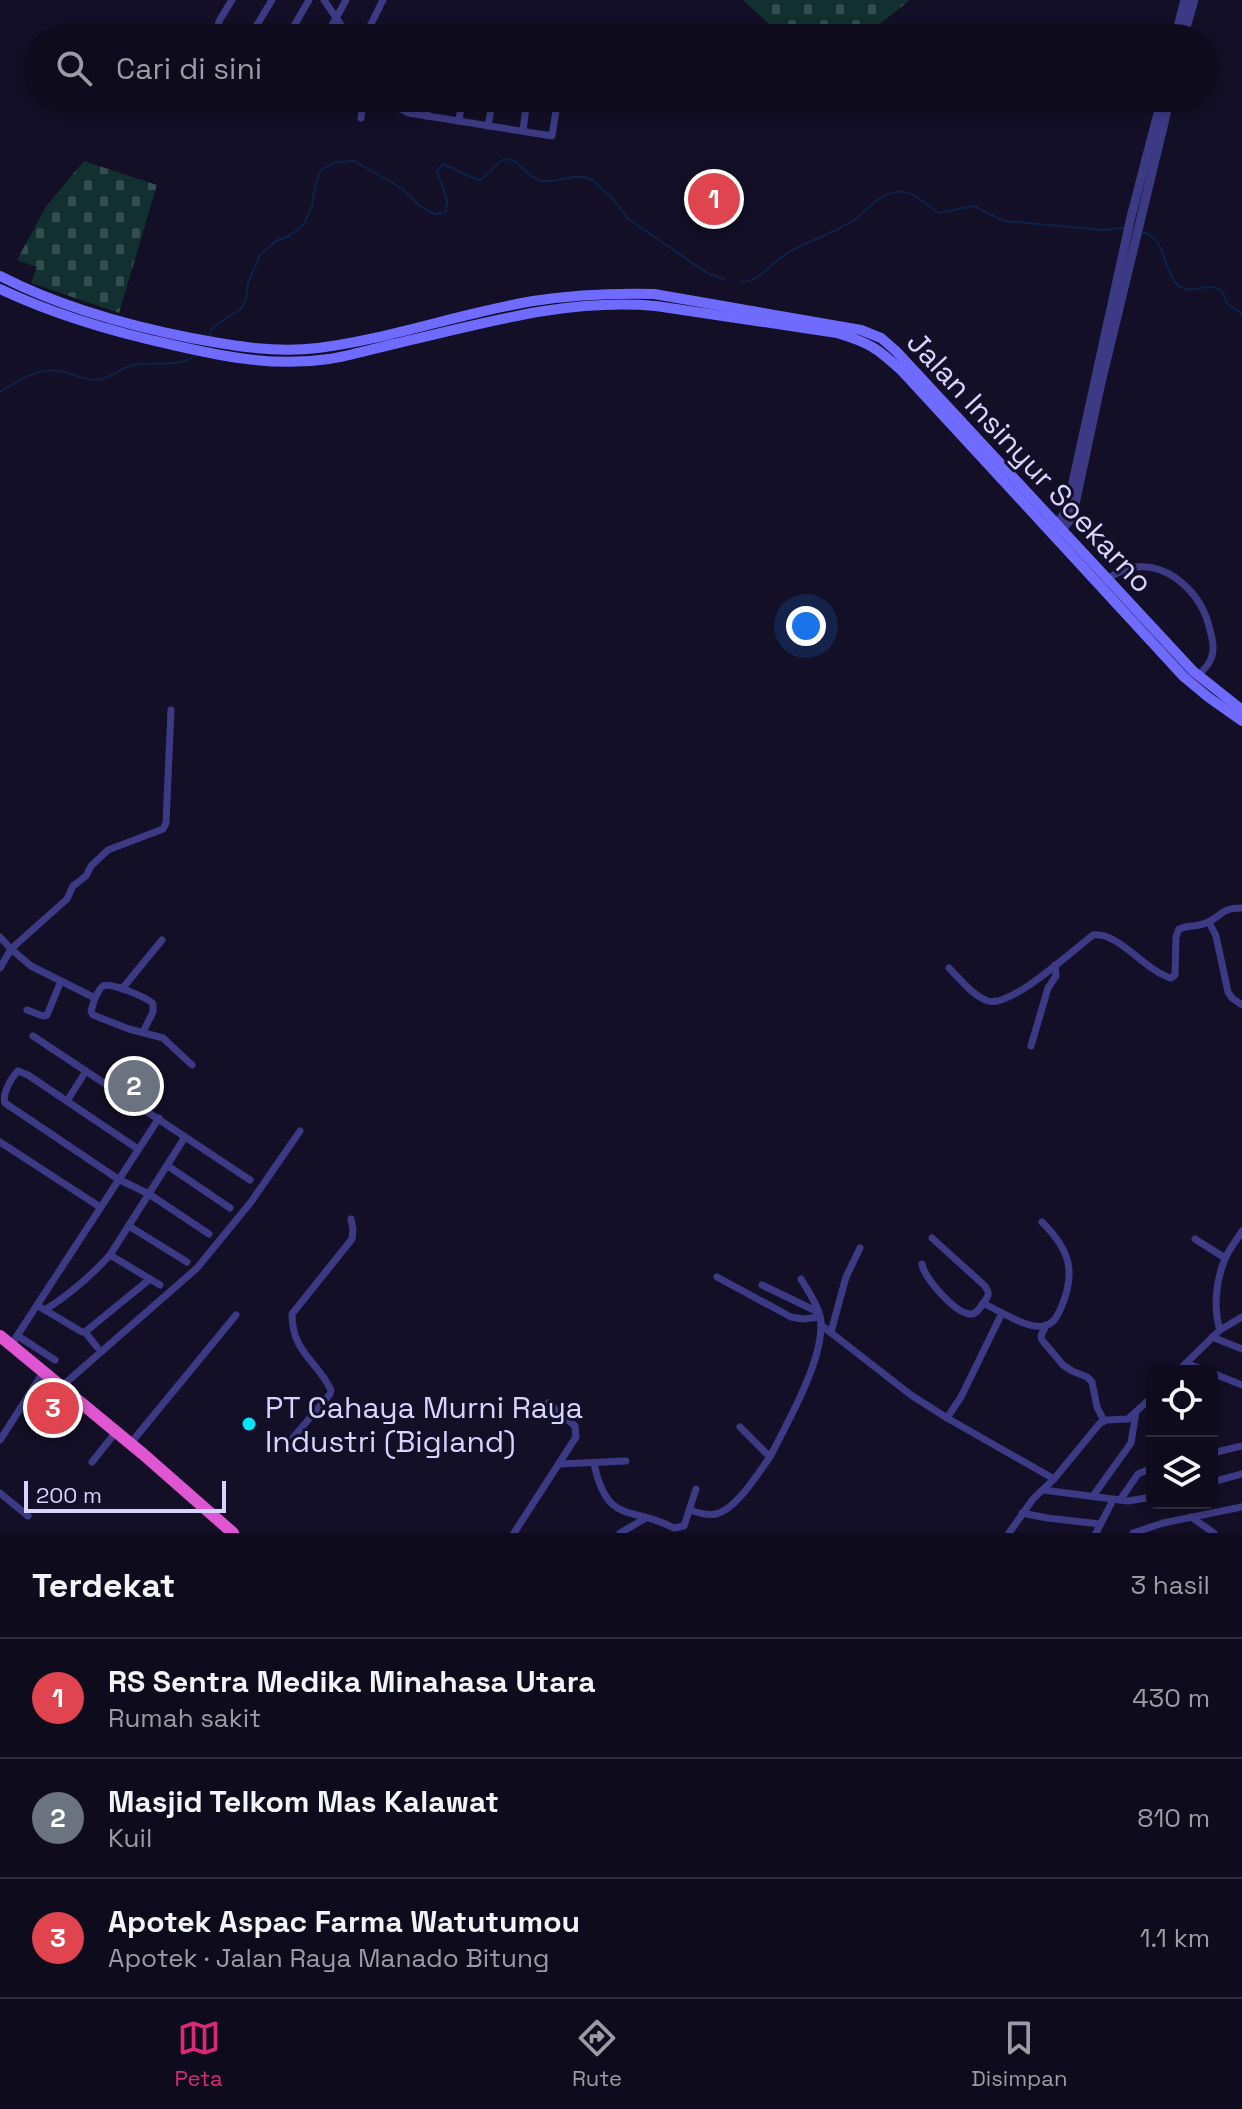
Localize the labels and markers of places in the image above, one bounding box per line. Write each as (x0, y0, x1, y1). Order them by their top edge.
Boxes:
pin: 1 (688, 169, 740, 229)
pin: 2 (108, 1056, 160, 1116)
pin: 3 (27, 1378, 79, 1438)
place label: PT Cahaya Murni Raya Industri (Bigland) (265, 1388, 583, 1461)
marker: PT Cahaya Murni Raya Industri (Bigland) (240, 1415, 258, 1433)

